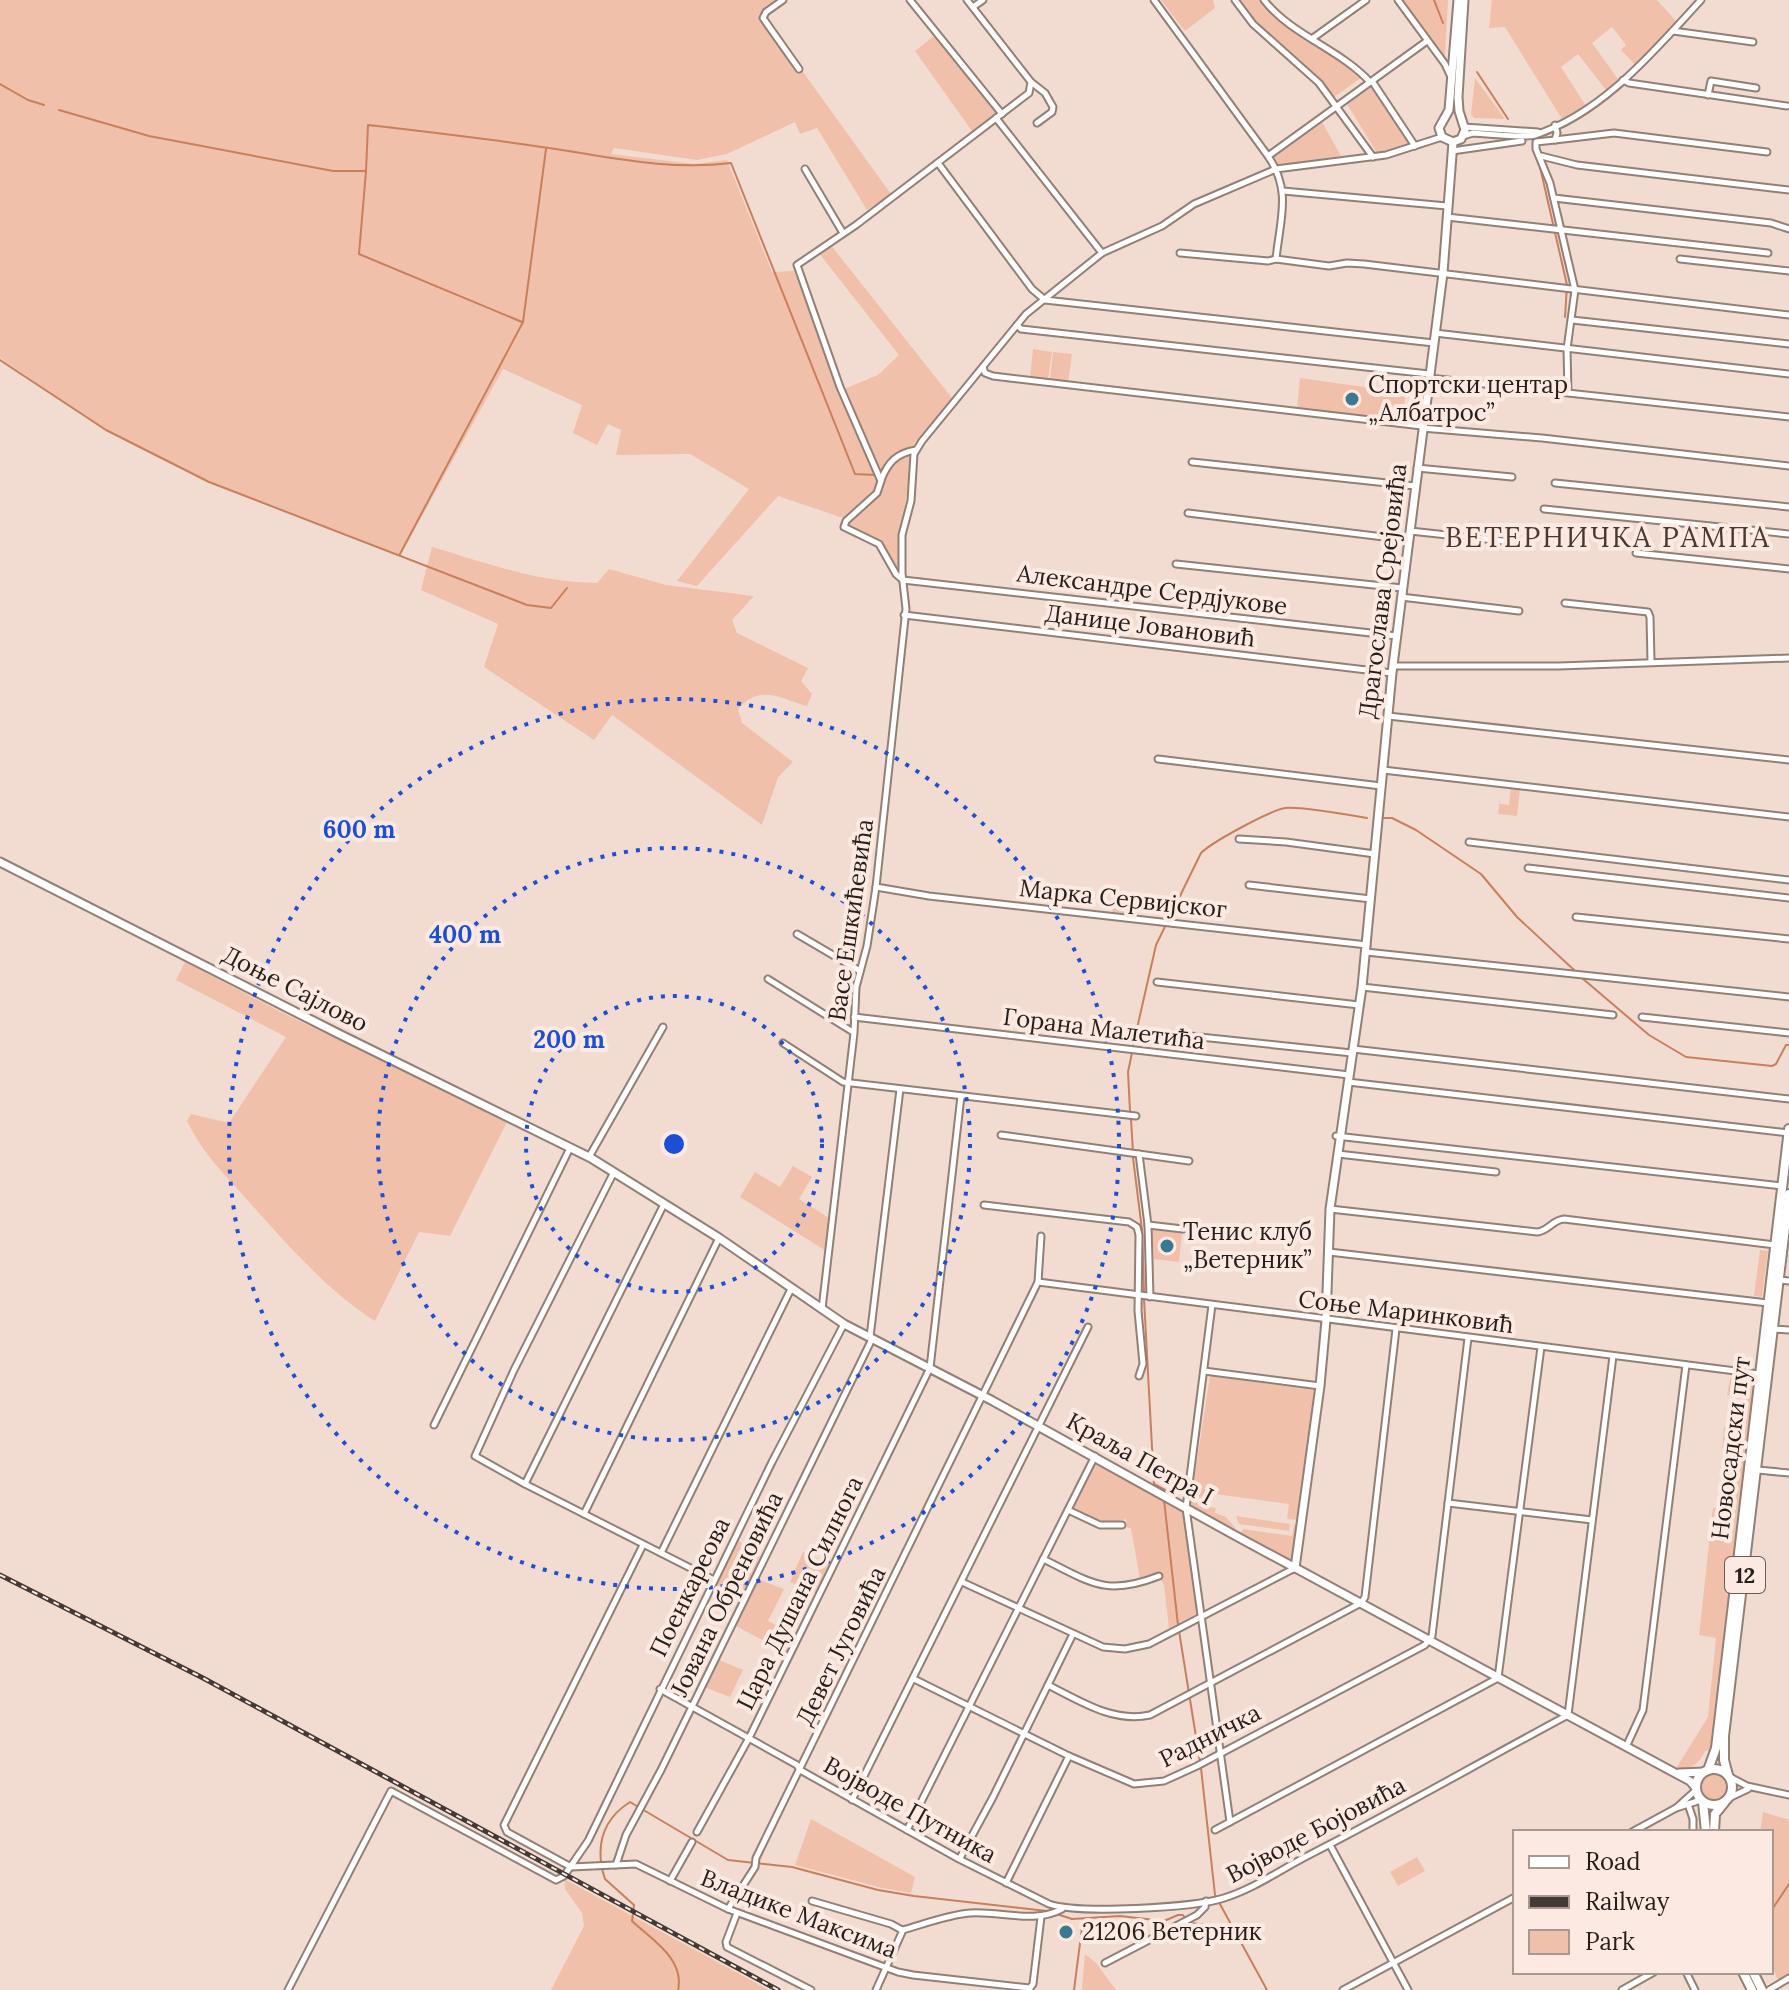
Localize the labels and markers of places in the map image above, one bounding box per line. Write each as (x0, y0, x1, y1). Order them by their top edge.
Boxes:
place label: Спортски центар „Албатрос” (1368, 369, 1568, 428)
marker: Спортски центар „Албатрос” (1343, 390, 1361, 408)
centre of rings (660, 1130, 688, 1158)
place label: Тенис клуб „Ветерник” (1183, 1216, 1312, 1275)
marker: Тенис клуб „Ветерник” (1158, 1237, 1176, 1255)
place label: 21206 Ветерник (1082, 1916, 1262, 1947)
marker: 21206 Ветерник (1057, 1923, 1075, 1941)

